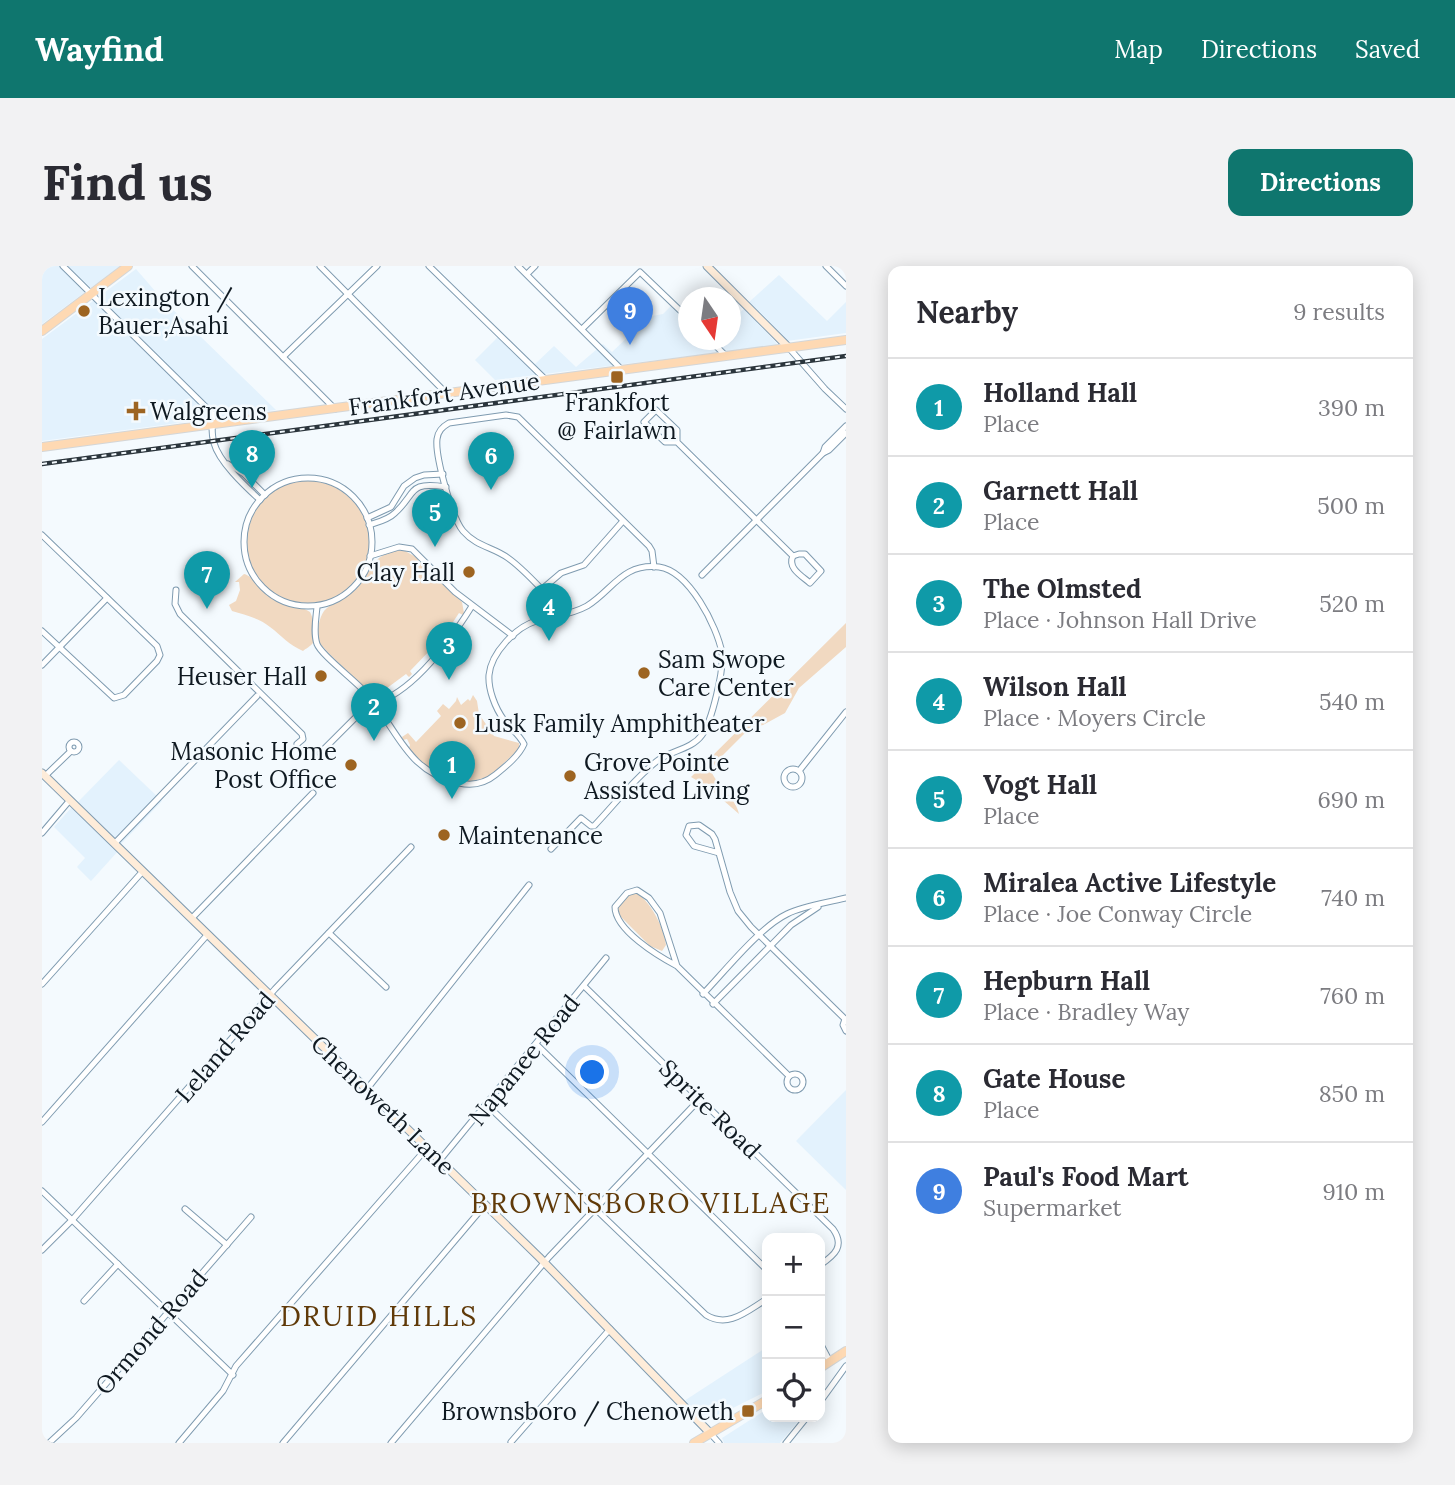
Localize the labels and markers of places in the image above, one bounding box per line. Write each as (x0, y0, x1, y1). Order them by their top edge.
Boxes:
place label: Lexington / Bauer;Asahi (98, 282, 233, 341)
pin: 9 (607, 287, 653, 345)
marker: Lexington / Bauer;Asahi (76, 303, 92, 319)
marker: Frankfort @ Fairlawn (609, 369, 625, 385)
place label: Frankfort @ Fairlawn (557, 387, 677, 446)
place label: Walgreens (150, 396, 267, 427)
marker: Walgreens (128, 403, 144, 419)
pin: 8 (229, 430, 275, 488)
pin: 6 (468, 432, 514, 490)
pin: 5 (412, 489, 458, 547)
pin: 7 (184, 551, 230, 609)
place label: Clay Hall (357, 557, 455, 588)
marker: Clay Hall (461, 564, 477, 580)
pin: 4 (526, 583, 572, 641)
pin: 3 (426, 622, 472, 680)
place label: Sam Swope Care Center (658, 644, 794, 703)
place label: Heuser Hall (177, 661, 307, 692)
marker: Sam Swope Care Center (636, 665, 652, 681)
marker: Heuser Hall (313, 668, 329, 684)
pin: 2 (351, 683, 397, 741)
place label: Lusk Family Amphitheater (474, 708, 765, 739)
marker: Lusk Family Amphitheater (452, 715, 468, 731)
place label: Masonic Home Post Office (170, 736, 337, 795)
pin: 1 (429, 741, 475, 799)
place label: Grove Pointe Assisted Living (583, 747, 750, 806)
marker: Masonic Home Post Office (343, 757, 359, 773)
marker: Grove Pointe Assisted Living (562, 768, 578, 784)
place label: Maintenance (458, 820, 603, 851)
marker: Maintenance (436, 827, 452, 843)
place label: Brownsboro / Chenoweth (441, 1396, 734, 1427)
marker: Brownsboro / Chenoweth (740, 1403, 756, 1419)

